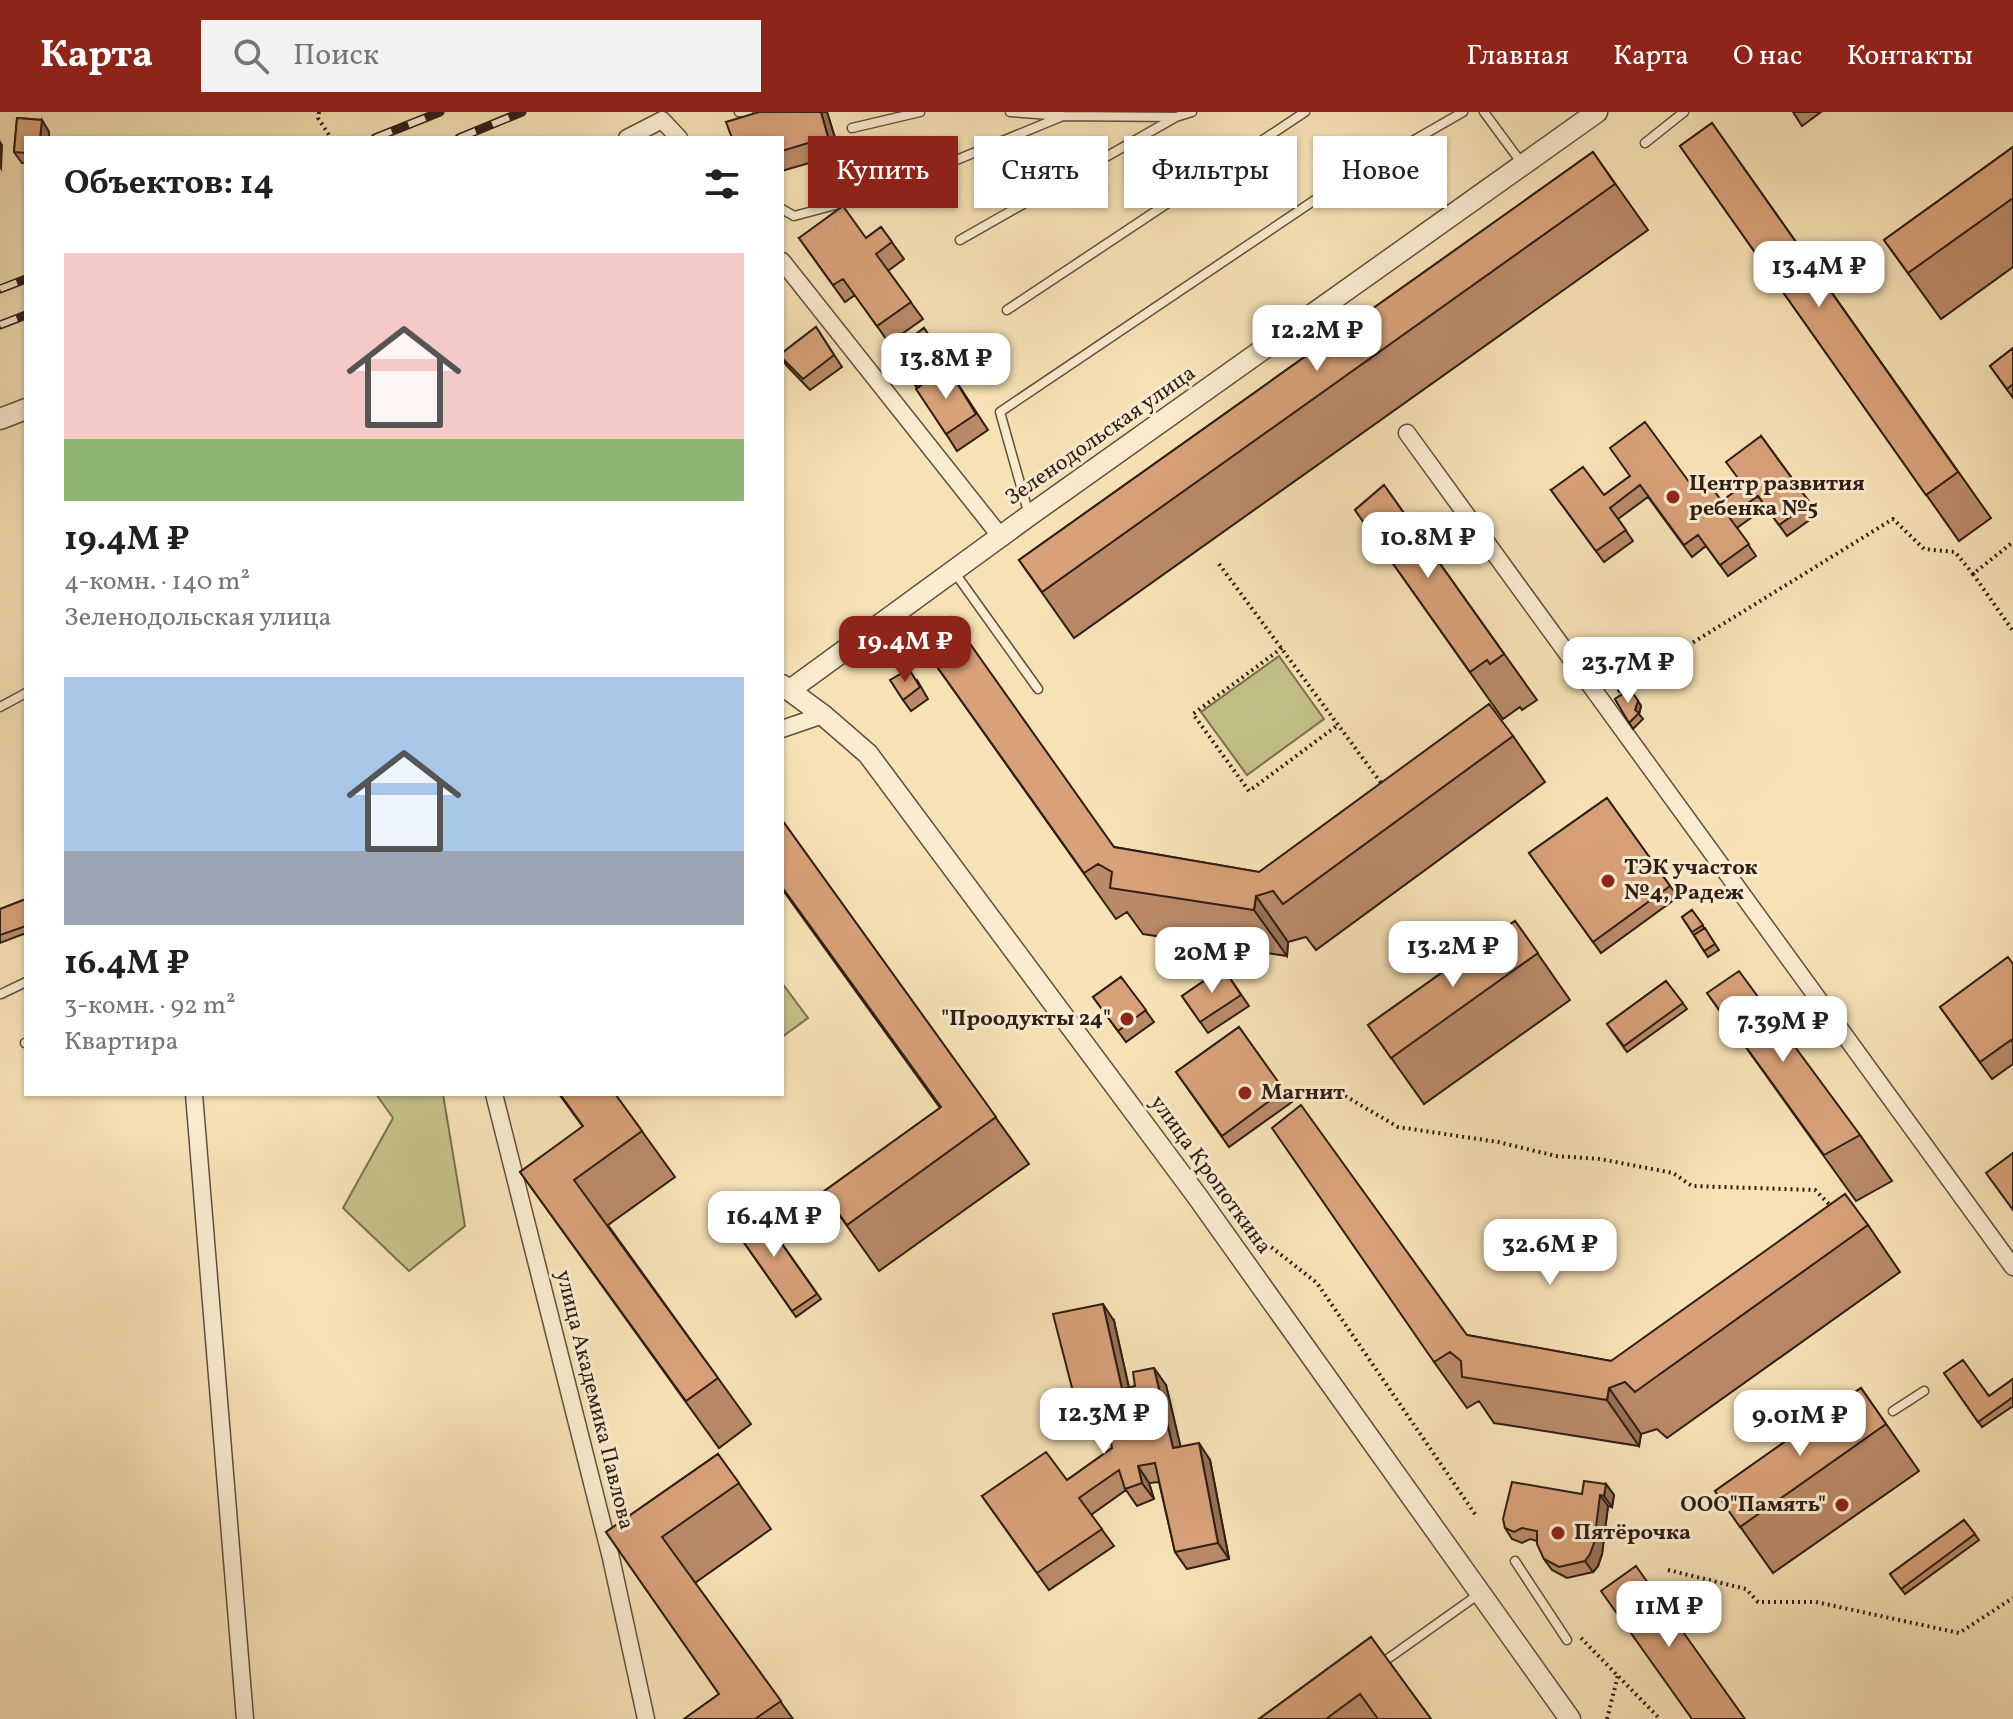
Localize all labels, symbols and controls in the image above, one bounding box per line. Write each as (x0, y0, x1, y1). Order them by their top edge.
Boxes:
search box (201, 20, 761, 92)
text: Карта (40, 30, 153, 83)
icon: search (229, 34, 273, 78)
text: Поиск (293, 35, 379, 77)
text: Главная (1467, 37, 1569, 76)
text: Карта (1613, 37, 1689, 76)
text: О нас (1733, 37, 1803, 76)
text: Контакты (1847, 37, 1973, 76)
chip: Купить (808, 136, 958, 208)
chip: Снять (974, 136, 1108, 208)
chip: Фильтры (1124, 136, 1297, 208)
chip: Новое (1313, 136, 1447, 208)
text: Объектов: 14 (64, 161, 274, 208)
icon: filters (700, 162, 744, 206)
pin: 13.4M ₽ (1745, 241, 1893, 309)
text: 13.4M ₽ (1771, 249, 1867, 285)
icon: home (332, 305, 476, 449)
pin: 12.2M ₽ (1243, 305, 1391, 373)
text: 12.2M ₽ (1270, 313, 1364, 349)
pin: 13.8M ₽ (872, 333, 1020, 401)
text: 13.8M ₽ (899, 341, 993, 377)
street label: Зеленодольская улица (999, 358, 1203, 514)
place label: Центр развития ребенка №5 (1689, 469, 1865, 525)
marker: Центр развития ребенка №5 (1664, 488, 1682, 506)
pin: 10.8M ₽ (1354, 512, 1502, 580)
text: 19.4M ₽ (64, 517, 190, 564)
text: 10.8M ₽ (1380, 520, 1476, 556)
text: 4-комн. · 140 m² (64, 564, 250, 600)
text: Зеленодольская улица (64, 600, 331, 636)
pin: 19.4M ₽ (831, 616, 979, 684)
text: 19.4M ₽ (857, 624, 953, 660)
pin: 23.7M ₽ (1554, 637, 1702, 705)
text: 23.7M ₽ (1581, 645, 1675, 681)
icon: home (332, 729, 476, 873)
place label: ТЭК участок №4, Радеж (1624, 853, 1758, 909)
marker: ТЭК участок №4, Радеж (1599, 872, 1617, 890)
pin: 13.2M ₽ (1379, 921, 1527, 989)
pin: 20M ₽ (1156, 927, 1268, 995)
text: 13.2M ₽ (1407, 929, 1499, 965)
text: 20M ₽ (1173, 935, 1251, 971)
text: 16.4M ₽ (64, 941, 190, 988)
text: 3-комн. · 92 m² (64, 988, 236, 1024)
pin: 7.39M ₽ (1709, 996, 1857, 1064)
place label: "Проодукты 24" (941, 1004, 1111, 1035)
text: 7.39M ₽ (1737, 1004, 1829, 1040)
marker: "Проодукты 24" (1118, 1010, 1136, 1028)
text: Квартира (64, 1024, 178, 1060)
place label: Магнит (1261, 1078, 1345, 1109)
marker: Магнит (1236, 1084, 1254, 1102)
street label: улица Кропоткина (1142, 1089, 1278, 1261)
pin: 16.4M ₽ (700, 1191, 848, 1259)
text: 16.4M ₽ (726, 1199, 822, 1235)
pin: 32.6M ₽ (1476, 1219, 1624, 1287)
text: 32.6M ₽ (1502, 1227, 1598, 1263)
street label: улица Академика Павлова (547, 1267, 641, 1533)
pin: 12.3M ₽ (1030, 1388, 1178, 1456)
pin: 9.01M ₽ (1726, 1390, 1874, 1458)
text: 12.3M ₽ (1058, 1396, 1150, 1432)
text: 9.01M ₽ (1752, 1398, 1848, 1434)
place label: ООО"Память" (1680, 1490, 1826, 1521)
marker: ООО"Память" (1833, 1496, 1851, 1514)
place label: Пятёрочка (1574, 1518, 1691, 1549)
marker: Пятёрочка (1549, 1524, 1567, 1542)
pin: 11M ₽ (1613, 1581, 1725, 1649)
text: 11M ₽ (1634, 1589, 1704, 1625)

